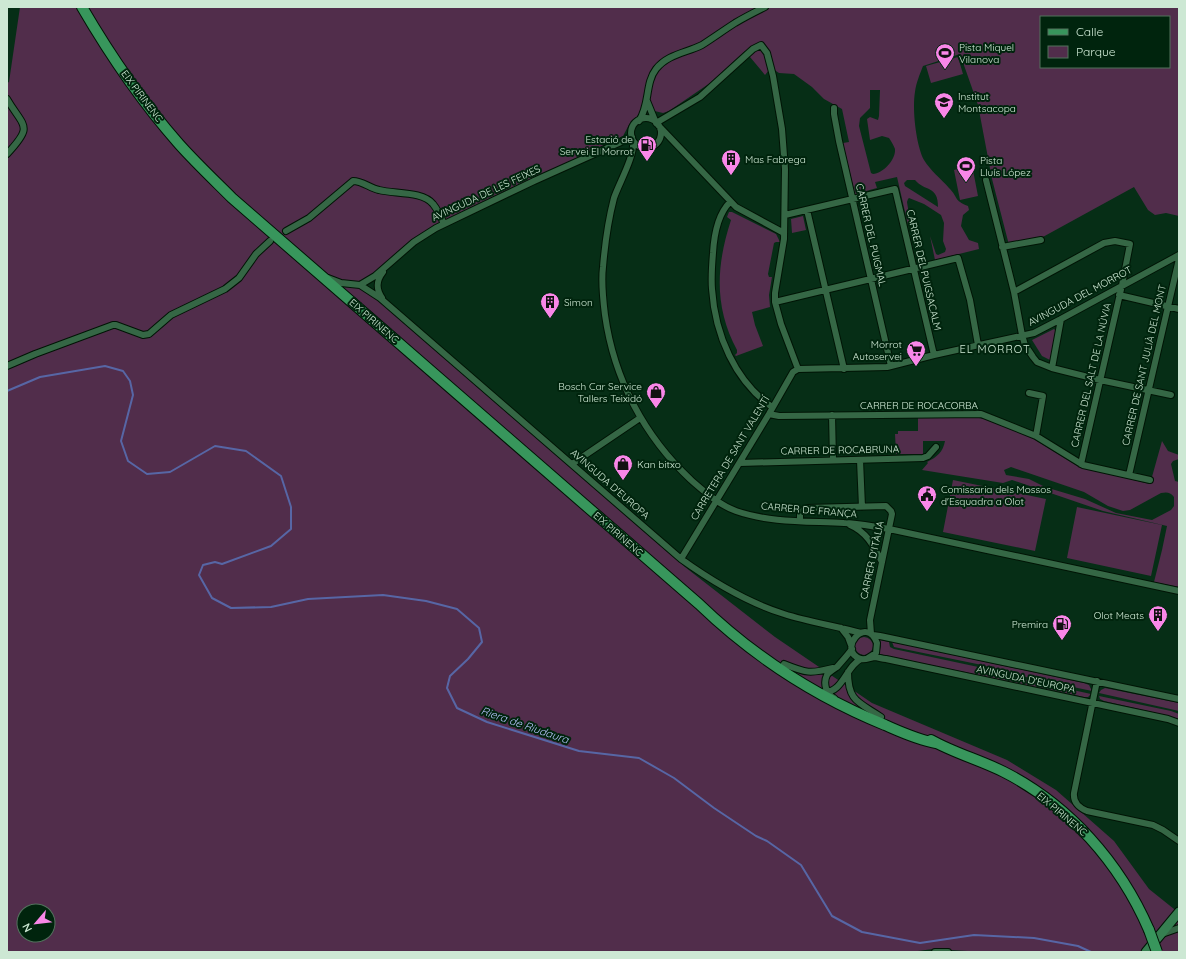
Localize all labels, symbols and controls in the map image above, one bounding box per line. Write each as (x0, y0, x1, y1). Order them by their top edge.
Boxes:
legend (1040, 16, 1170, 68)
text: Calle (1076, 24, 1104, 39)
place label: Pista Miquel Vilanova (959, 41, 1014, 66)
sports icon: Pista Miquel Vilanova (934, 42, 956, 70)
text: Parque (1076, 44, 1116, 59)
street label: EIX PIRINENC (118, 68, 166, 125)
place label: Institut Montsacopa (958, 90, 1016, 115)
school or university icon: Institut Montsacopa (933, 91, 955, 119)
place label: Estació de Servei El Morrot (560, 133, 634, 158)
fuel station icon: Estació de Servei El Morrot (636, 134, 658, 162)
building icon: Mas Fabrega (720, 148, 742, 176)
place label: Mas Fabrega (745, 153, 806, 166)
place label: Pista Lluís López (980, 154, 1031, 179)
sports icon: Pista Lluís López (955, 155, 977, 183)
street label: AVINGUDA DE LES FEIXES (430, 162, 543, 224)
street label: CARRER DEL PUIGMAL (853, 182, 889, 288)
street label: CARRER DEL PUIGSACALM (904, 208, 944, 332)
street label: AVINGUDA DEL MORROT (1026, 263, 1134, 329)
street label: CARRER DE SANT JULIÀ DEL MONT (1119, 283, 1169, 447)
building icon: Simon (539, 291, 561, 319)
street label: EIX PIRINENC (347, 296, 402, 346)
place label: Simon (564, 296, 593, 309)
street label: CARRER DEL SALT DE LA NÚVIA (1068, 301, 1114, 449)
place label: Morrot Autoservei (853, 338, 903, 363)
supermarket icon: Morrot Autoservei (905, 339, 927, 367)
district label: EL MORROT (959, 342, 1031, 356)
place label: Bosch Car Service Tallers Teixidó (558, 380, 642, 405)
shop icon: Bosch Car Service Tallers Teixidó (645, 381, 667, 409)
street label: CARRETERA DE SANT VALENTÍ (688, 393, 773, 523)
street label: CARRER DE ROCACORBA (860, 399, 979, 412)
street label: CARRER DE ROCABRUNA (781, 442, 900, 458)
street label: AVINGUDA D'EUROPA (568, 446, 653, 522)
shop icon: Kan bitxo (612, 453, 634, 481)
place label: Kan bitxo (637, 458, 681, 471)
place label: Comissaria dels Mossos d'Esquadra a Olot (941, 483, 1051, 508)
public building icon: Comissaria dels Mossos d'Esquadra a Olot (916, 484, 938, 512)
street label: CARRER DE FRANÇA (760, 499, 858, 521)
street label: EIX PIRINENC (591, 509, 646, 559)
street label: CARRER D'ITÀLIA (857, 519, 887, 600)
building icon: Olot Meats (1147, 604, 1169, 632)
place label: Olot Meats (1094, 609, 1144, 622)
fuel station icon: Premira (1051, 613, 1073, 641)
place label: Premira (1012, 618, 1048, 631)
street label: AVINGUDA D'EUROPA (975, 662, 1077, 696)
water label: Riera de Riudaura (479, 703, 572, 747)
street label: EIX PIRINENC (1034, 789, 1090, 839)
north arrow (16, 903, 56, 943)
text: N (19, 921, 35, 935)

